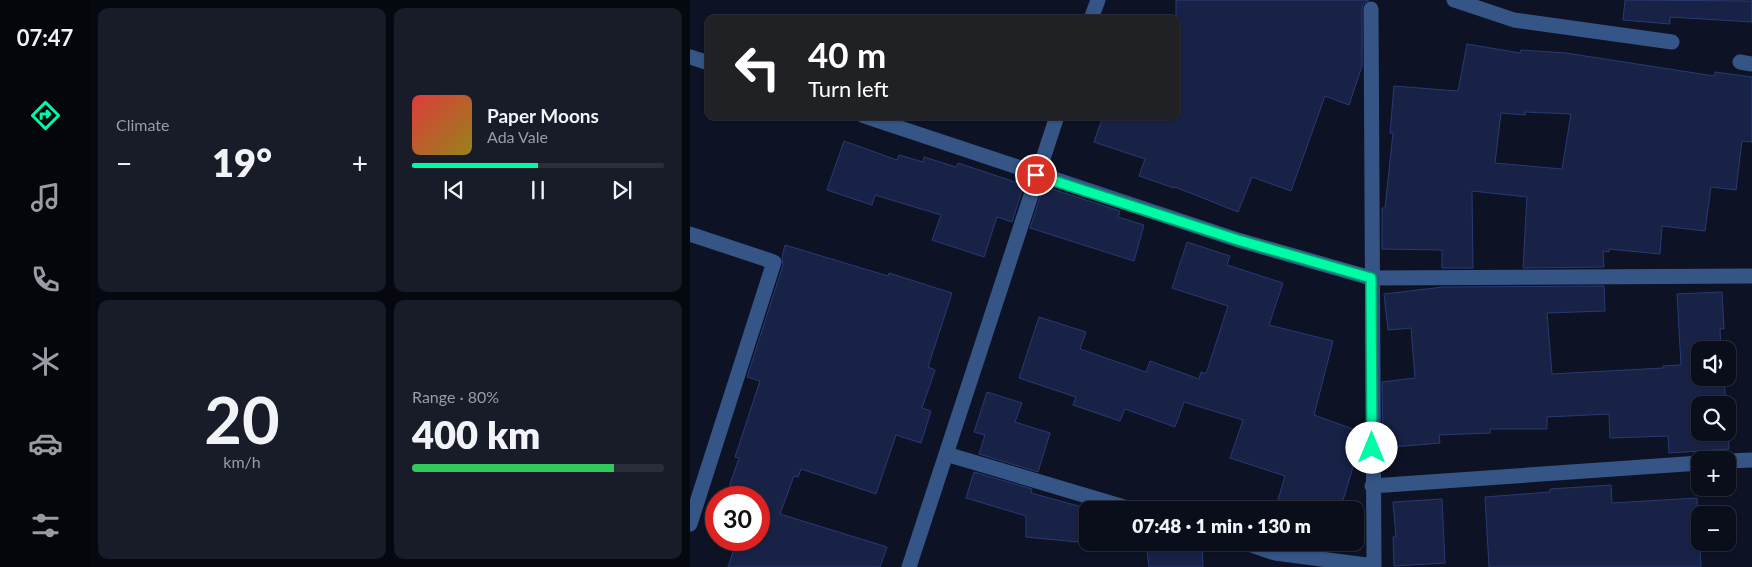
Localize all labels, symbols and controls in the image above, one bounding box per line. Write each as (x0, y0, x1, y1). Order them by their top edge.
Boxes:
text: 07:47 (17, 24, 73, 51)
text: 40 m (808, 33, 886, 75)
icon: left (725, 35, 790, 100)
text: Turn left (808, 75, 889, 102)
icon: directions (28, 98, 63, 133)
text: Paper Moons (487, 104, 599, 127)
text: Climate (116, 115, 169, 134)
text: Ada Vale (487, 127, 548, 146)
text: 19° (212, 139, 272, 185)
text: − (116, 146, 132, 180)
text: + (352, 146, 368, 180)
pin (1015, 154, 1057, 196)
icon: arrive (1022, 161, 1050, 189)
icon: previous (440, 176, 468, 204)
icon: pause (524, 176, 552, 204)
icon: next (608, 176, 636, 204)
icon: music (28, 180, 63, 215)
icon: phone (28, 262, 63, 297)
map controls (1691, 341, 1736, 551)
button: sound (1691, 341, 1736, 386)
icon: climate (28, 344, 63, 379)
text: 20 (204, 380, 280, 458)
text: Range · 80% (412, 387, 499, 406)
button: search (1691, 396, 1736, 441)
text: 400 km (412, 411, 540, 457)
position arrow (1345, 421, 1397, 473)
icon: car (28, 426, 63, 461)
button: + (1691, 451, 1736, 496)
text: km/h (223, 452, 261, 471)
speed limit sign: 30 (705, 486, 770, 551)
button: − (1691, 506, 1736, 551)
icon: filters (28, 508, 63, 543)
text: 07:48 · 1 min · 130 m (1132, 514, 1311, 537)

